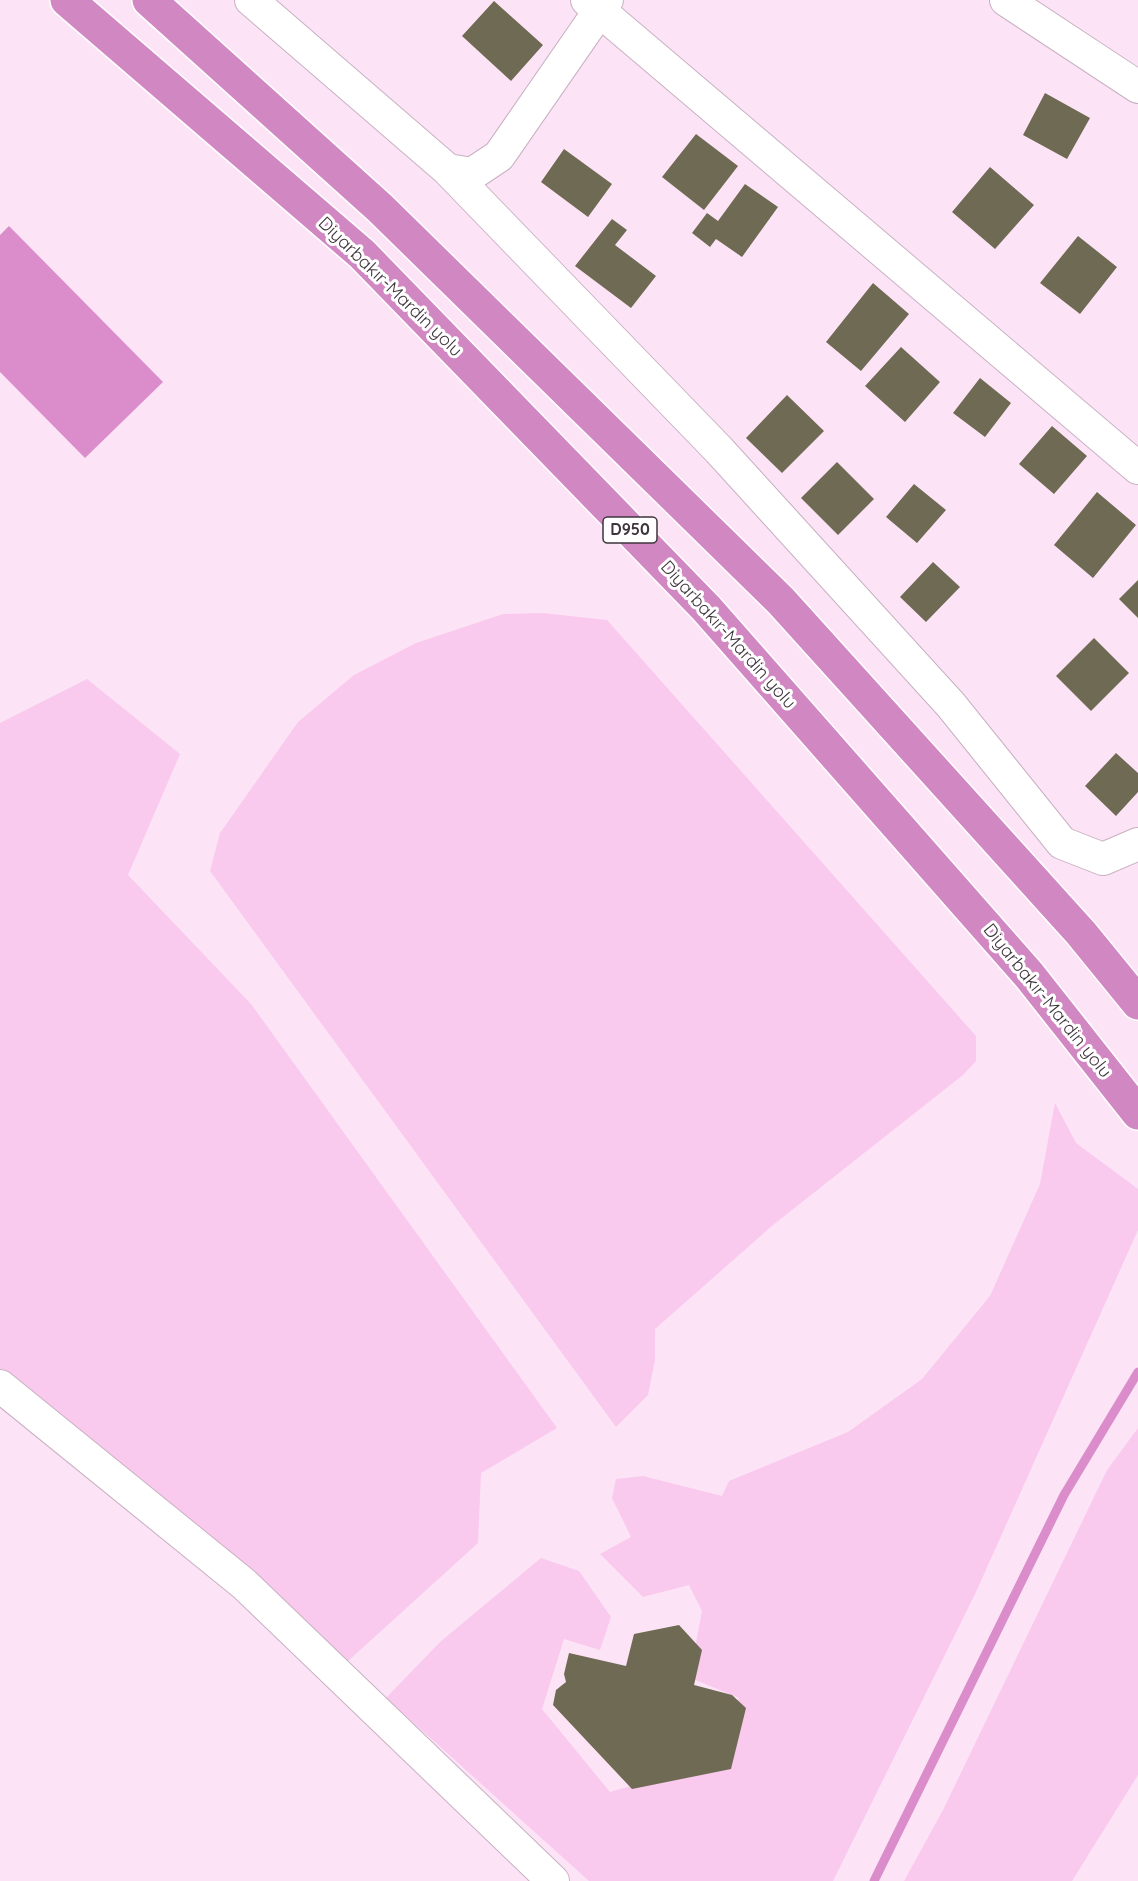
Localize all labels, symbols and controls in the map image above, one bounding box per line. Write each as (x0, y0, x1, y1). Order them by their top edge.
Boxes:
street label: Diyarbakır-Mardin yolu (314, 213, 466, 361)
road number: D950 (603, 517, 657, 543)
street label: Diyarbakır-Mardin yolu (656, 557, 800, 713)
street label: Diyarbakır-Mardin yolu (978, 920, 1116, 1082)

